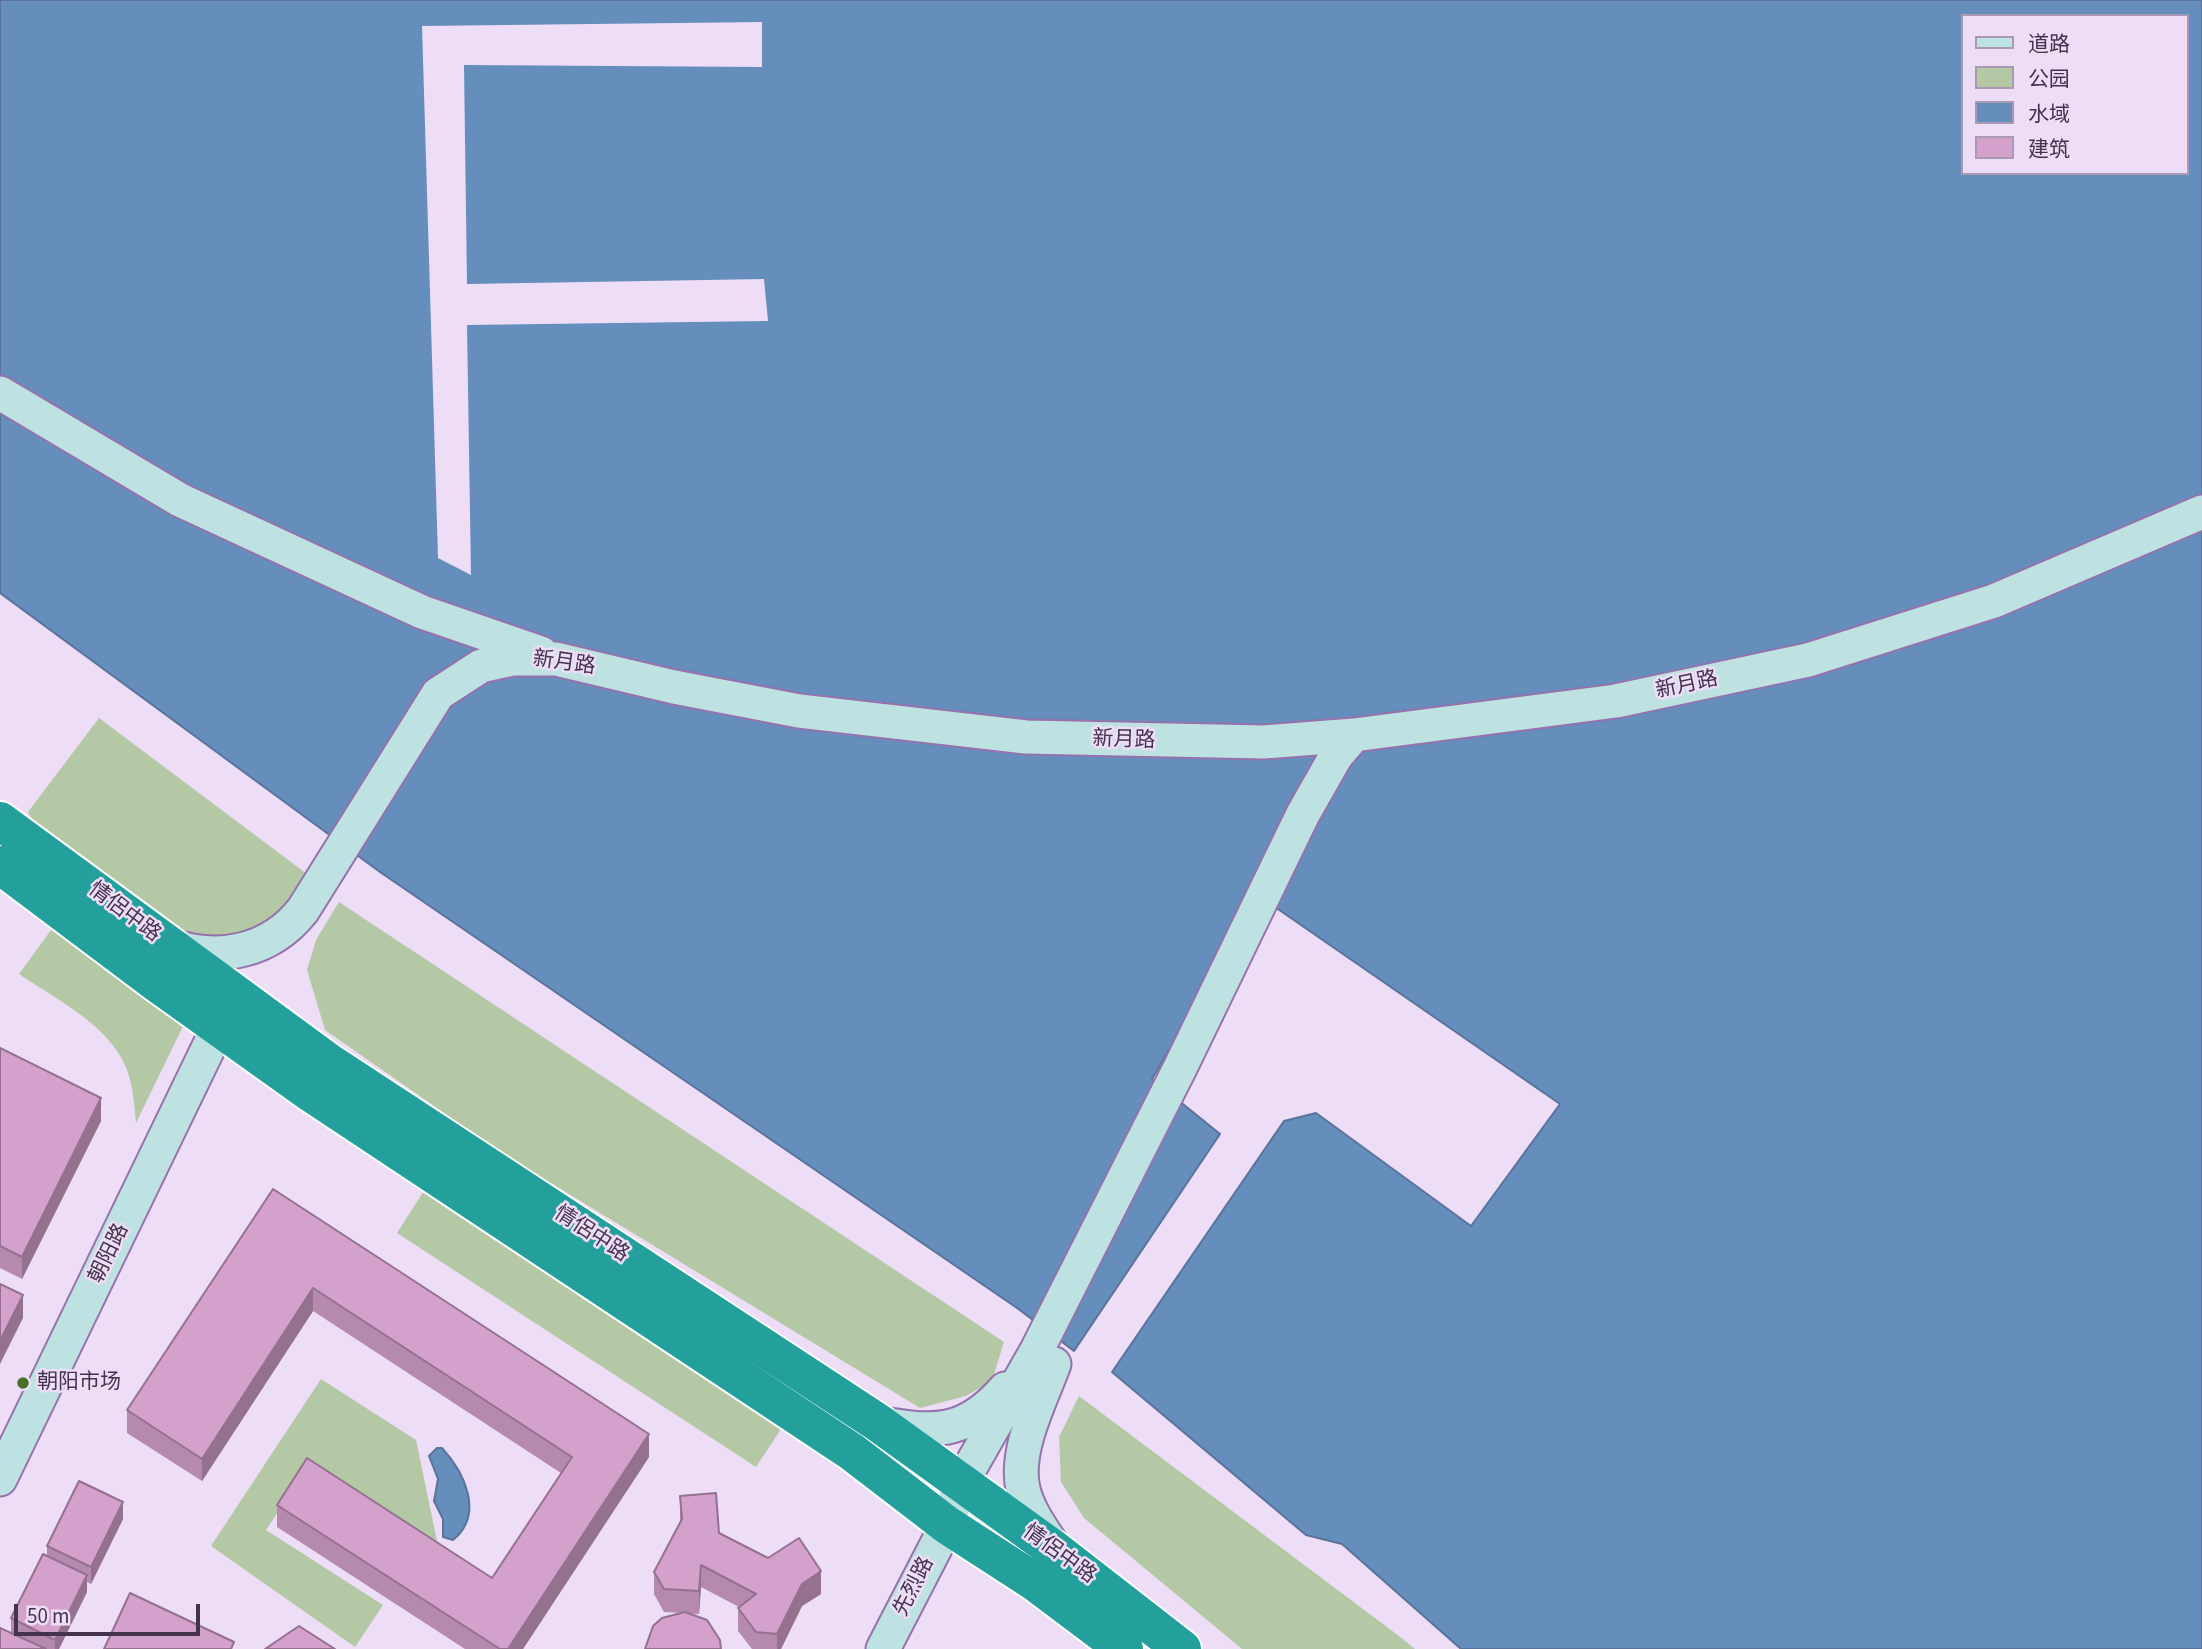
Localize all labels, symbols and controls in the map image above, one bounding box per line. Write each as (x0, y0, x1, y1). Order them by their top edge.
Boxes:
legend (1960, 14, 2188, 175)
text: 道路 (2028, 29, 2070, 59)
text: 公园 (2028, 64, 2070, 94)
text: 水域 (2028, 99, 2070, 129)
text: 建筑 (2028, 134, 2070, 164)
street label: 新月路 (531, 647, 597, 681)
street label: 新月路 (1654, 667, 1720, 705)
street label: 新月路 (1092, 727, 1156, 755)
street label: 情侶中路 (83, 878, 165, 948)
street label: 情侶中路 (549, 1202, 633, 1268)
street label: 朝阳路 (85, 1220, 135, 1288)
place label: 朝阳市场 (37, 1370, 121, 1396)
marker: 朝阳市场 (15, 1375, 31, 1391)
street label: 情侶中路 (1018, 1520, 1100, 1590)
street label: 先烈路 (889, 1553, 941, 1621)
scale bar (18, 1590, 203, 1634)
text: 50 m (27, 1601, 69, 1631)

